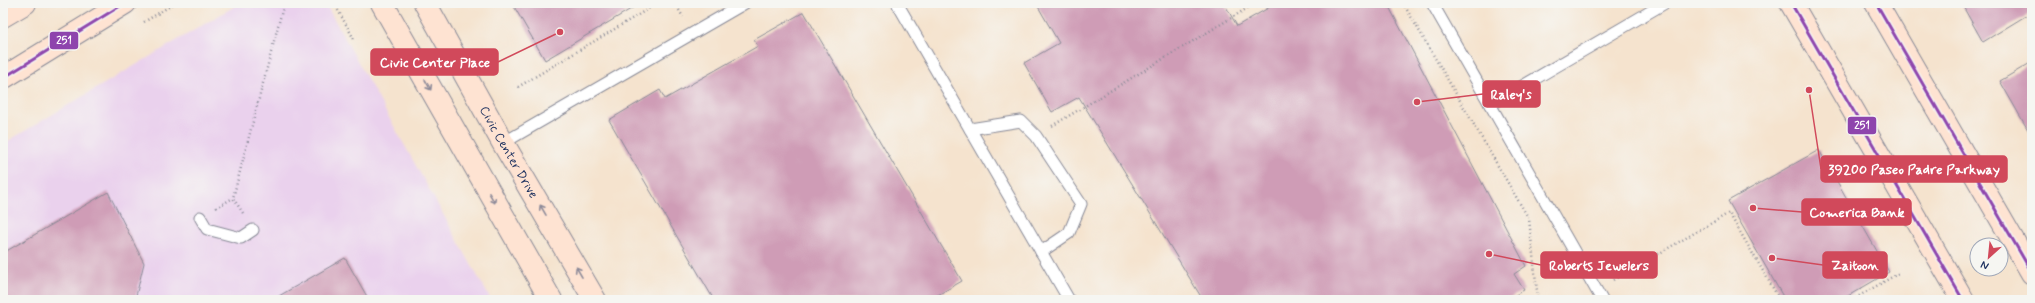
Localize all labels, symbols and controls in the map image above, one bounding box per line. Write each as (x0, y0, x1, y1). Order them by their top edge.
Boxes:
line badge: 251 (49, 31, 79, 50)
text: 251 (56, 34, 72, 48)
callout: Civic Center Place (371, 49, 498, 75)
text: Civic Center Place (380, 54, 490, 72)
one-way arrow (424, 79, 432, 91)
callout: Raley's (1483, 81, 1540, 107)
text: Raley's (1490, 86, 1532, 104)
street label: Civic Center Drive (476, 103, 542, 201)
line badge: 251 (1847, 116, 1877, 135)
text: 251 (1854, 119, 1870, 133)
callout: 39200 Paseo Padre Parkway (1821, 156, 2007, 182)
text: 39200 Paseo Padre Parkway (1828, 161, 2000, 179)
one-way arrow (489, 192, 497, 204)
callout: Comerica Bank (1802, 199, 1911, 225)
one-way arrow (538, 204, 546, 216)
text: Comerica Bank (1809, 204, 1905, 222)
north arrow (1969, 237, 2009, 277)
callout: Roberts Jewelers (1541, 252, 1657, 278)
callout: Zaitoon (1823, 252, 1887, 278)
text: Roberts Jewelers (1549, 257, 1650, 275)
text: Zaitoon (1831, 257, 1880, 275)
text: N (1978, 257, 1991, 273)
one-way arrow (574, 266, 582, 278)

